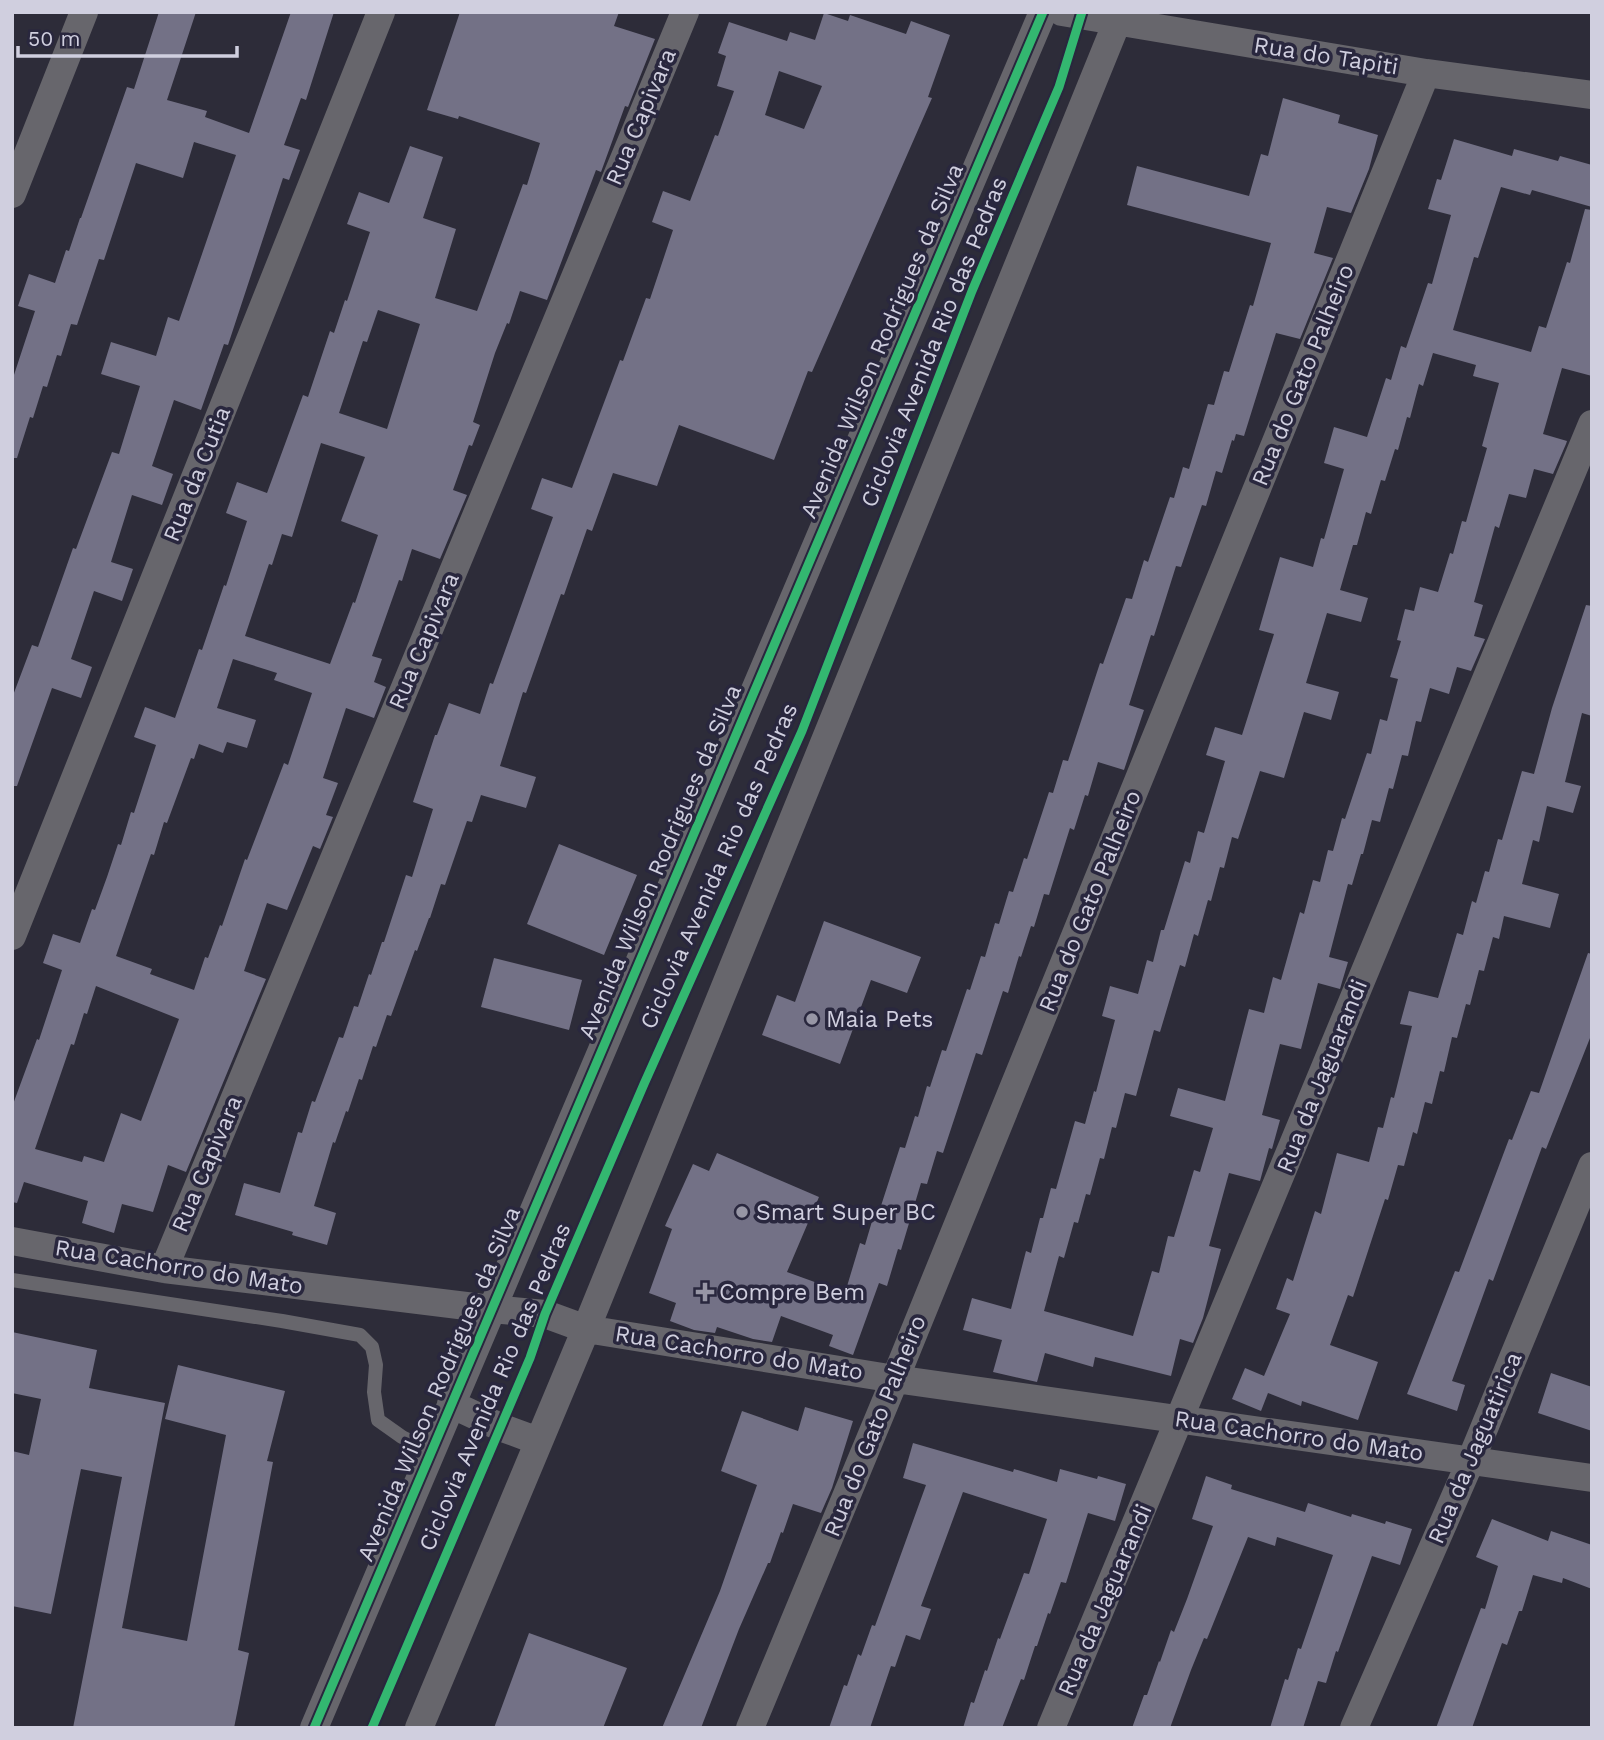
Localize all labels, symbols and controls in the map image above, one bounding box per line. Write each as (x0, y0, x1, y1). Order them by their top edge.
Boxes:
scale bar (18, 14, 236, 58)
text: 50 m (28, 26, 80, 51)
street label: Rua do Tapiti (1252, 31, 1400, 81)
street label: Rua Capivara (600, 45, 682, 189)
street label: Avenida Wilson Rodrigues da Silva (795, 160, 969, 522)
street label: Ciclovia Avenida Rio das Pedras (855, 173, 1013, 511)
street label: Rua do Gato Palheiro (1246, 260, 1360, 490)
street label: Rua da Cutia (158, 403, 236, 545)
street label: Rua Capivara (383, 569, 465, 713)
street label: Avenida Wilson Rodrigues da Silva (573, 681, 747, 1043)
street label: Ciclovia Avenida Rio das Pedras (635, 699, 803, 1033)
street label: Rua do Gato Palheiro (1033, 786, 1147, 1016)
street label: Rua da Jaguarandi (1271, 976, 1373, 1176)
place label: Maia Pets (826, 1006, 933, 1033)
marker: Maia Pets (804, 1011, 820, 1027)
street label: Rua Capivara (166, 1092, 248, 1236)
place label: Smart Super BC (756, 1199, 936, 1226)
street label: Avenida Wilson Rodrigues da Silva (352, 1203, 526, 1565)
marker: Smart Super BC (734, 1204, 750, 1220)
street label: Ciclovia Avenida Rio das Pedras (413, 1219, 577, 1555)
street label: Rua Cachorro do Mato (53, 1234, 305, 1300)
place label: Compre Bem (719, 1279, 865, 1306)
marker: Compre Bem (697, 1284, 713, 1300)
street label: Rua do Gato Palheiro (818, 1311, 932, 1541)
street label: Rua Cachorro do Mato (613, 1320, 865, 1386)
street label: Rua da Jaguatirica (1422, 1348, 1528, 1548)
street label: Rua Cachorro do Mato (1173, 1405, 1425, 1467)
street label: Rua da Jaguarandi (1052, 1500, 1158, 1700)

